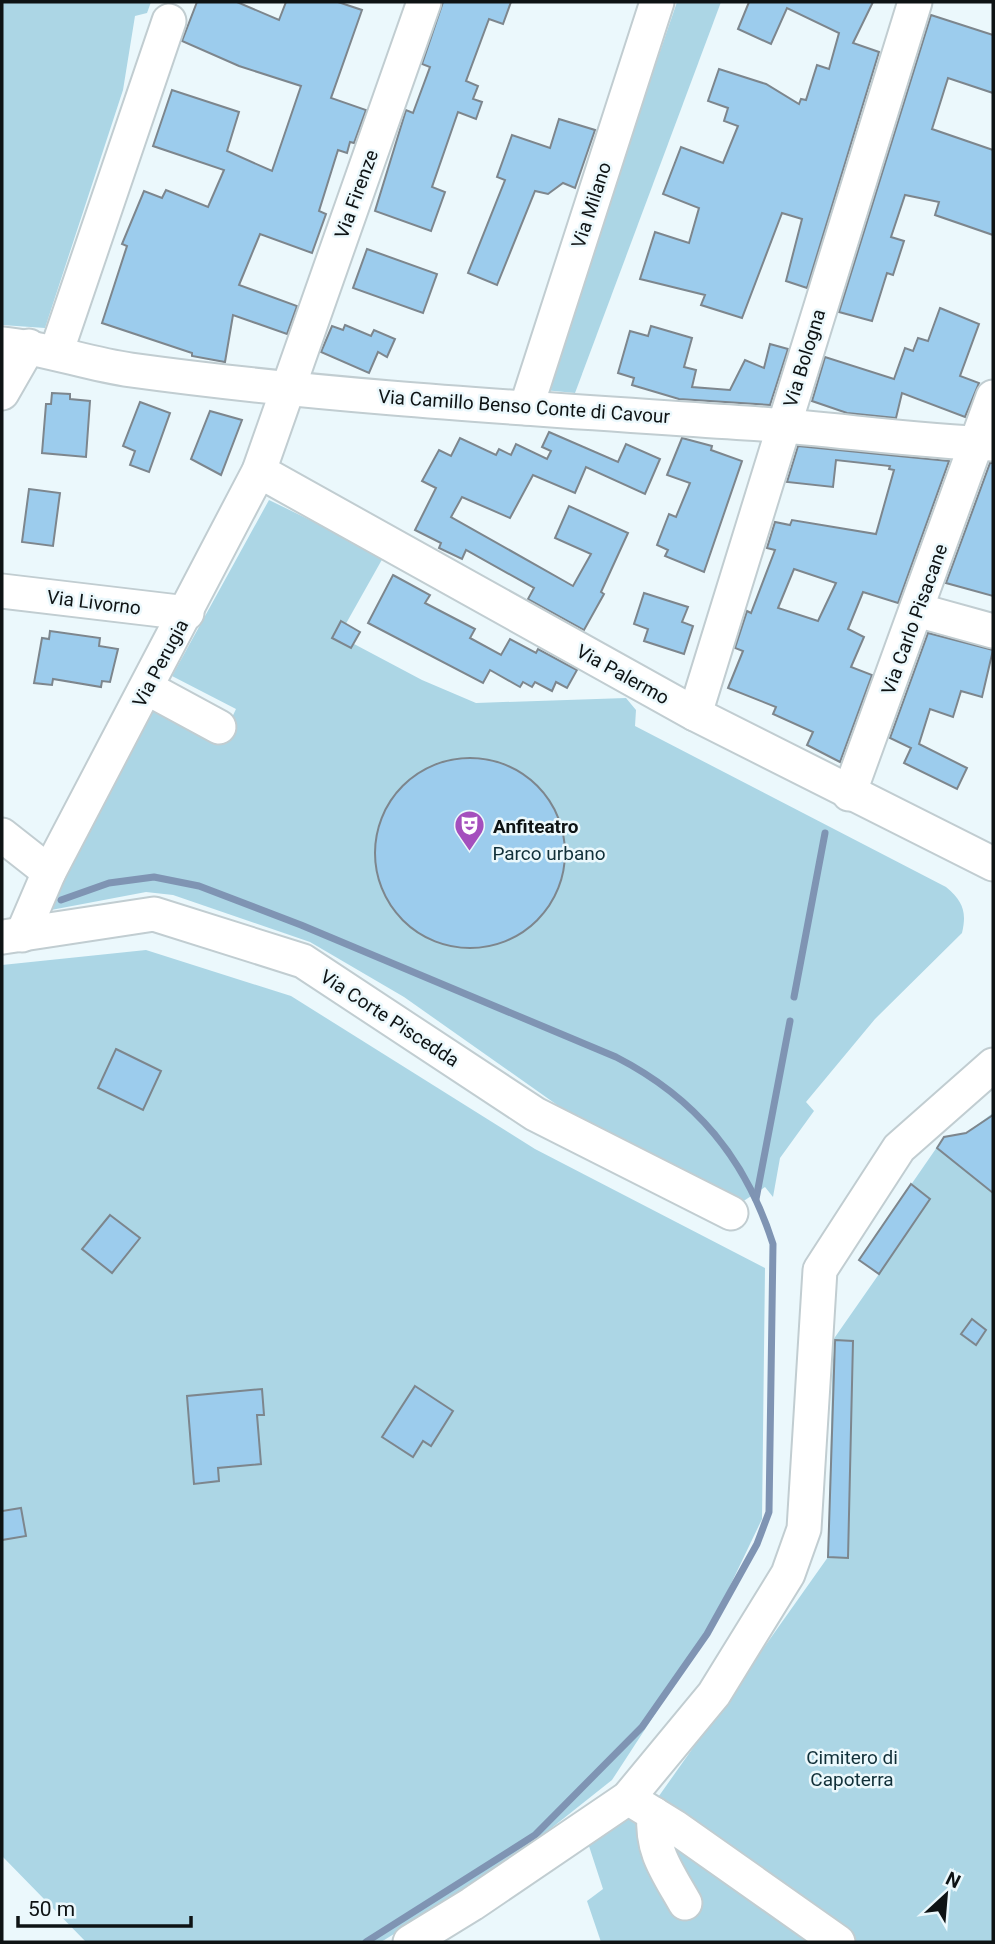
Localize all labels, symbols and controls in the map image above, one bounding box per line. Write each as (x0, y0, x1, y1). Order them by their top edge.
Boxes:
street label: Via Firenze (330, 147, 383, 242)
street label: Via Milano (567, 159, 616, 251)
street label: Via Bologna (779, 306, 830, 410)
street label: Via Camillo Benso Conte di Cavour (377, 385, 671, 428)
street label: Via Carlo Pisacane (877, 541, 952, 698)
street label: Via Livorno (46, 585, 142, 620)
street label: Via Perugia (128, 615, 193, 711)
street label: Via Palermo (572, 640, 673, 709)
theatre icon: Anfiteatro (453, 809, 487, 853)
place label: Anfiteatro (493, 815, 579, 838)
park label: Parco urbano (492, 842, 606, 865)
street label: Via Corte Piscedda (316, 965, 464, 1072)
park label: Cimitero di Capoterra (806, 1746, 898, 1791)
north arrow (911, 1860, 981, 1930)
text: N (942, 1867, 964, 1893)
scale bar (18, 1884, 191, 1928)
text: 50 m (28, 1897, 75, 1921)

